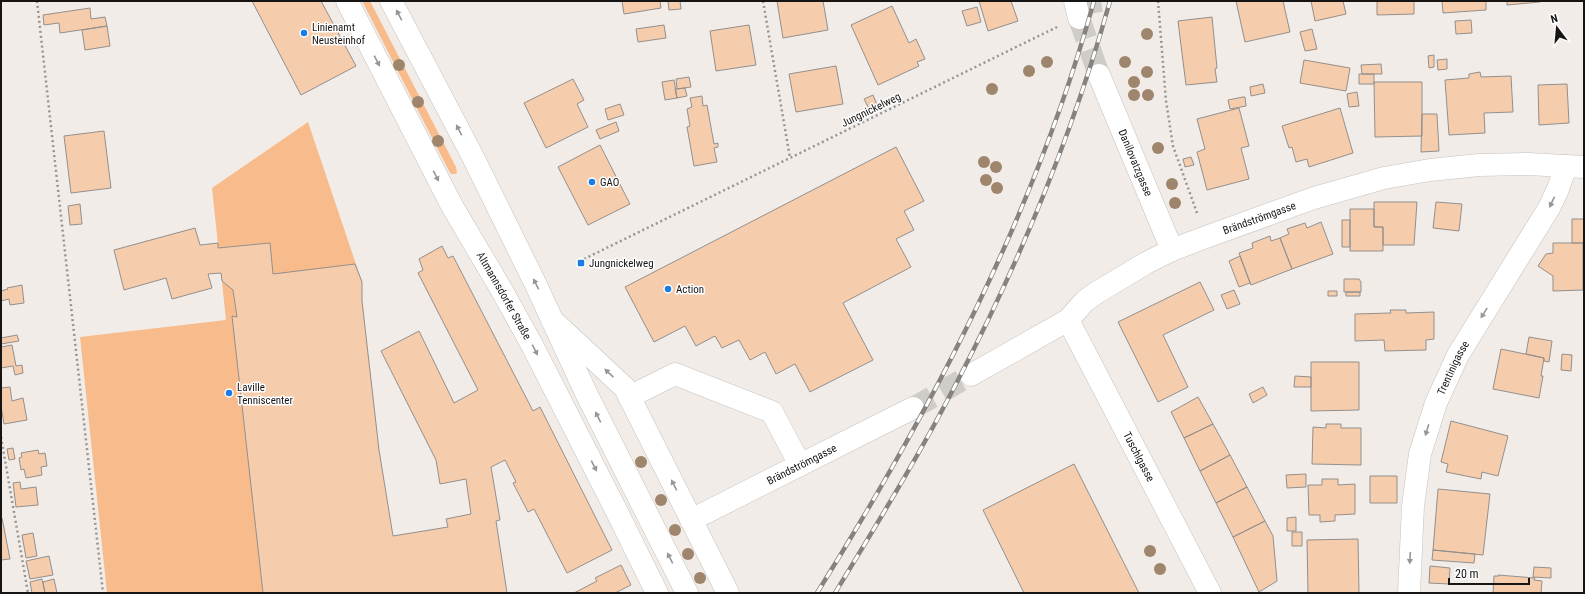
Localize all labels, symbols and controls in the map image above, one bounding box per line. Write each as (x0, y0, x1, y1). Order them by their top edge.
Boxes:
north arrow (1537, 8, 1577, 48)
one-way arrow (396, 9, 402, 21)
text: N (1549, 12, 1560, 26)
place label: Linienamt Neusteinhof (312, 21, 365, 47)
marker: Linienamt Neusteinhof (299, 28, 309, 38)
one-way arrow (374, 55, 380, 67)
street label: Jungnickelweg (839, 90, 903, 130)
one-way arrow (456, 124, 462, 136)
street label: Danilovatzgasse (1116, 127, 1155, 198)
one-way arrow (433, 171, 439, 182)
place label: GAO (600, 176, 619, 189)
marker: GAO (587, 177, 597, 187)
one-way arrow (1549, 197, 1555, 208)
street label: Brändströmgasse (1221, 199, 1297, 237)
street label: Altmannsdorfer Straße (474, 250, 534, 342)
place label: Jungnickelweg (589, 257, 654, 270)
marker: Jungnickelweg (576, 258, 586, 268)
one-way arrow (533, 278, 539, 290)
place label: Action (676, 283, 704, 296)
marker: Action (663, 284, 673, 294)
one-way arrow (1480, 308, 1488, 318)
street label: Trentinigasse (1434, 338, 1472, 397)
one-way arrow (532, 345, 538, 356)
one-way arrow (604, 369, 614, 378)
place label: Laville Tenniscenter (237, 381, 294, 407)
marker: Laville Tenniscenter (224, 388, 234, 398)
one-way arrow (595, 412, 601, 423)
one-way arrow (1424, 424, 1430, 436)
street label: Tuschlgasse (1121, 429, 1157, 484)
street label: Brändströmgasse (765, 441, 839, 487)
one-way arrow (591, 460, 597, 472)
one-way arrow (670, 479, 677, 491)
one-way arrow (667, 552, 673, 564)
one-way arrow (1406, 552, 1413, 564)
scale bar (1449, 560, 1529, 586)
text: 20 m (1455, 567, 1479, 581)

